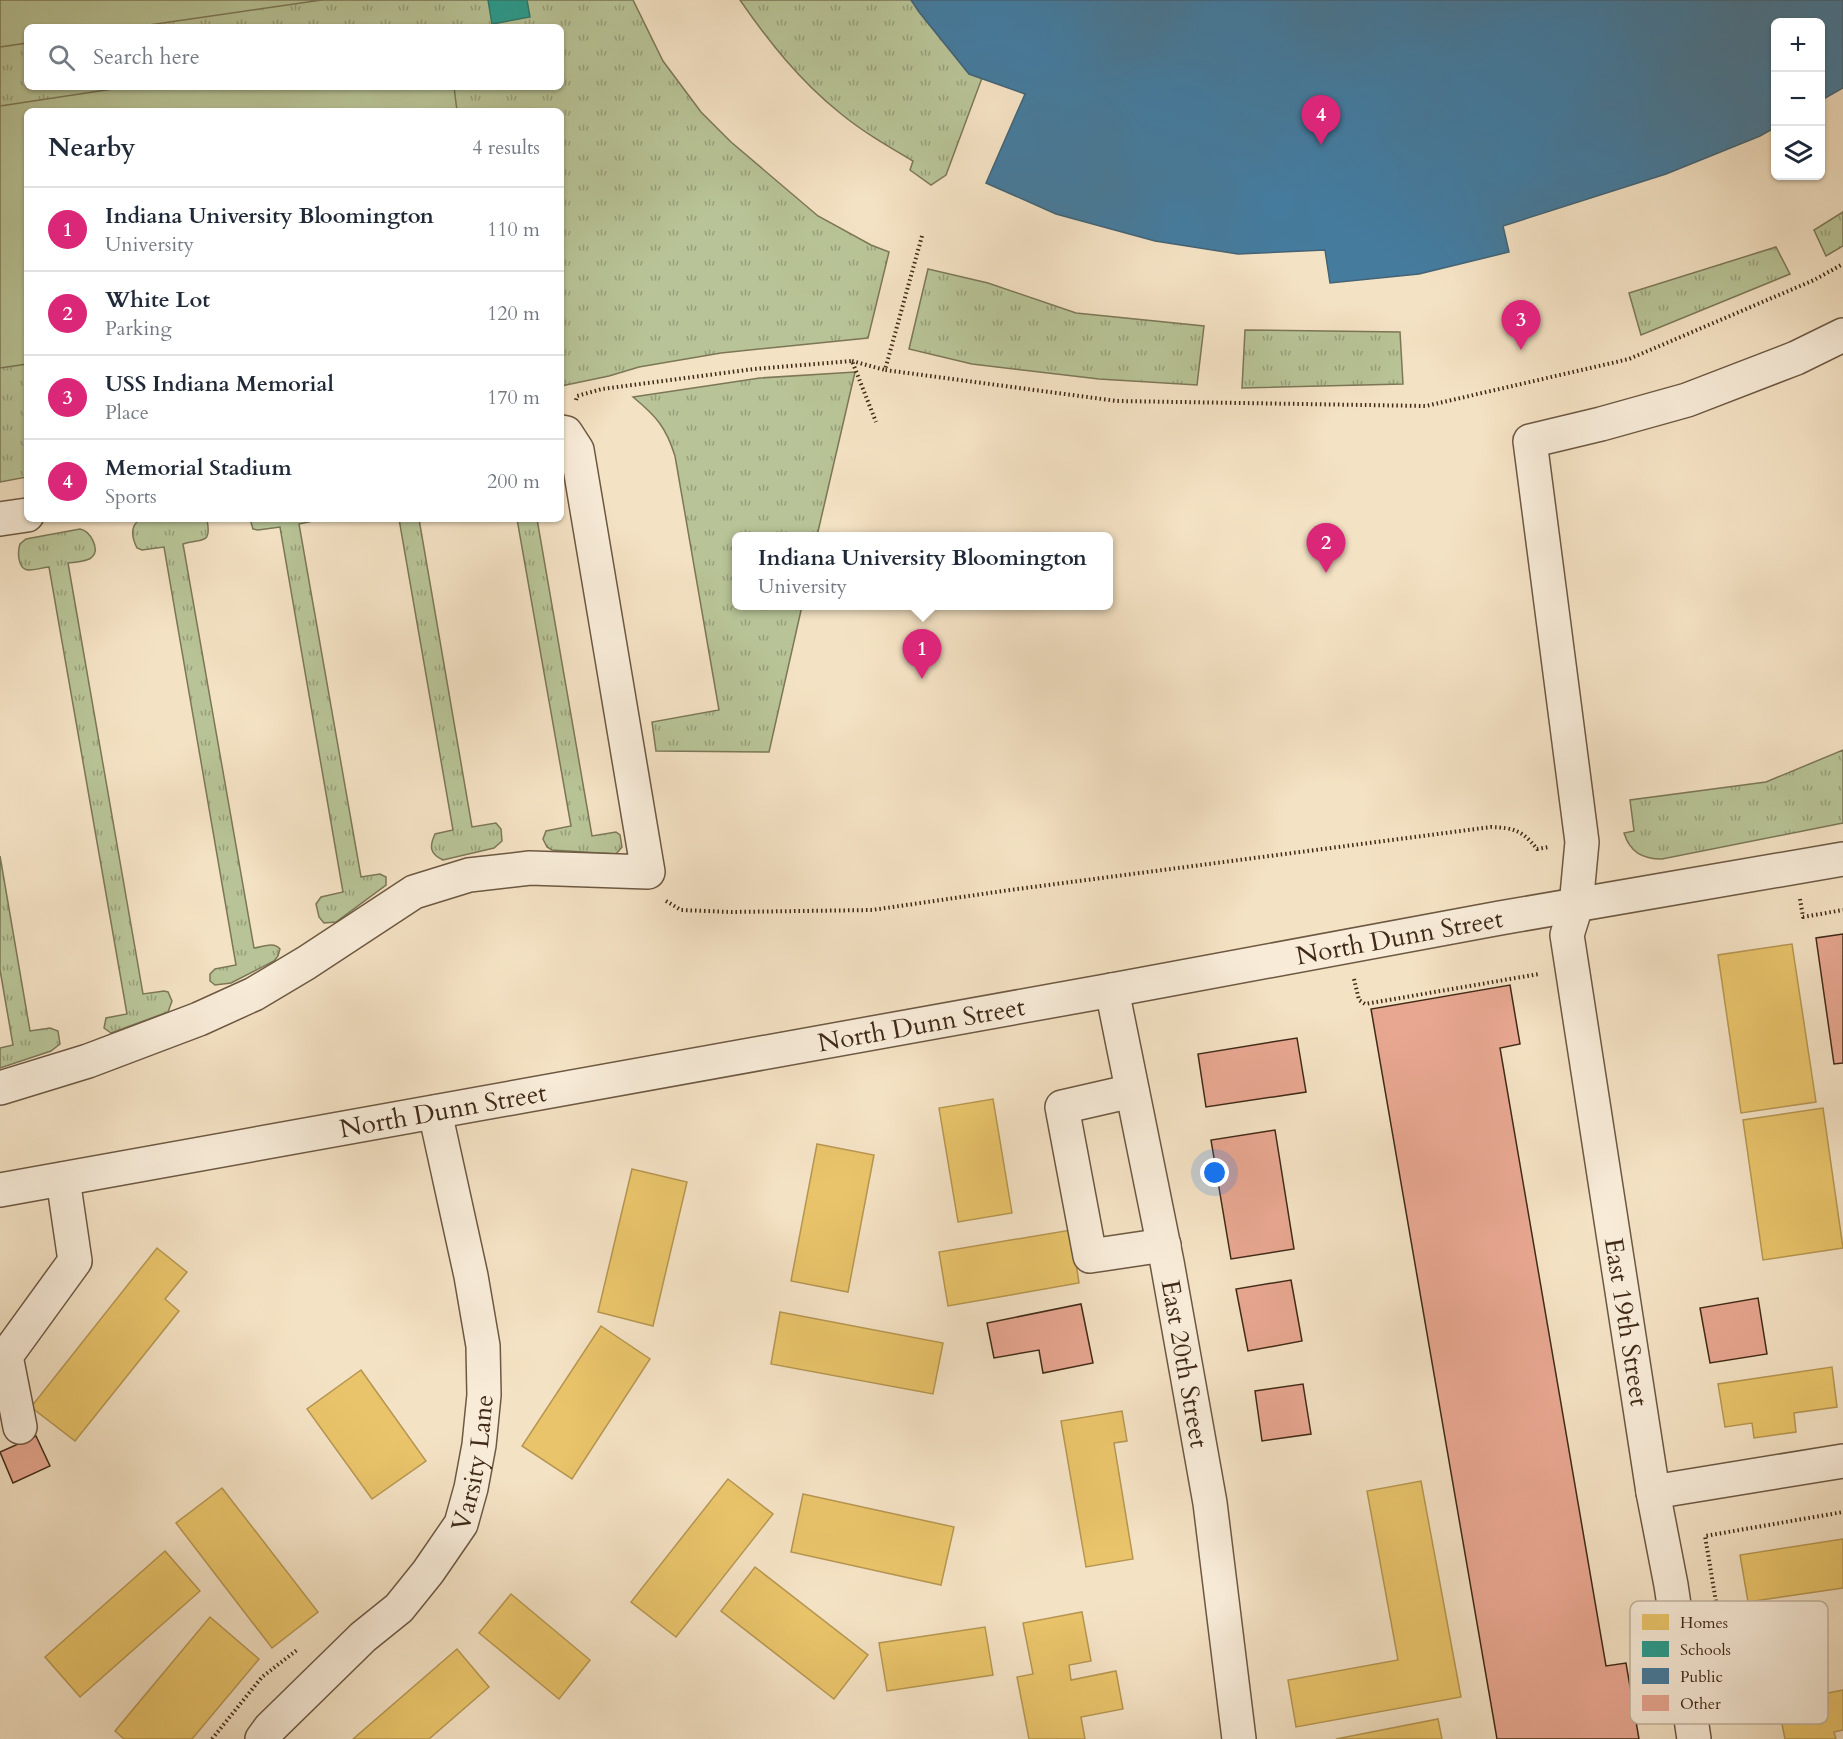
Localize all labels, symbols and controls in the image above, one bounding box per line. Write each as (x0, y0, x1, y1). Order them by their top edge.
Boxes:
map controls (1771, 18, 1825, 180)
button: + (1771, 18, 1825, 72)
search box (24, 24, 564, 90)
icon: search (45, 41, 78, 74)
text: Search here (93, 42, 200, 72)
button: − (1771, 72, 1825, 126)
pin: 4 (1302, 96, 1340, 145)
button: layers (1771, 126, 1825, 180)
text: Nearby (48, 130, 136, 165)
text: 4 results (472, 134, 540, 161)
text: Indiana University Bloomington (105, 201, 434, 231)
text: 1 (62, 216, 73, 243)
text: 110 m (487, 216, 540, 243)
text: University (105, 231, 194, 258)
text: White Lot (105, 285, 210, 315)
text: 2 (62, 300, 73, 327)
text: 120 m (487, 300, 540, 327)
pin: 3 (1502, 300, 1540, 350)
text: Parking (105, 315, 172, 342)
text: USS Indiana Memorial (105, 369, 334, 399)
text: 3 (62, 384, 73, 411)
text: 170 m (487, 384, 540, 411)
text: Place (105, 399, 149, 426)
text: Memorial Stadium (105, 453, 292, 483)
text: 4 (62, 468, 73, 495)
text: 200 m (487, 468, 540, 495)
text: Sports (105, 483, 157, 510)
pin: 2 (1306, 524, 1346, 573)
popup (732, 532, 1113, 610)
text: Indiana University Bloomington (758, 543, 1087, 573)
text: University (758, 573, 847, 600)
pin: 1 (902, 630, 942, 679)
street label: North Dunn Street (1293, 901, 1506, 974)
street label: North Dunn Street (815, 989, 1028, 1061)
street label: North Dunn Street (337, 1075, 549, 1147)
your location (1200, 1158, 1229, 1187)
street label: East 19th Street (1596, 1235, 1657, 1409)
street label: East 20th Street (1153, 1277, 1217, 1451)
street label: Varsity Lane (443, 1393, 502, 1535)
legend (1630, 1601, 1828, 1724)
text: Homes (1680, 1612, 1728, 1634)
text: Schools (1680, 1639, 1731, 1661)
text: Public (1680, 1666, 1723, 1688)
text: Other (1680, 1693, 1721, 1715)

